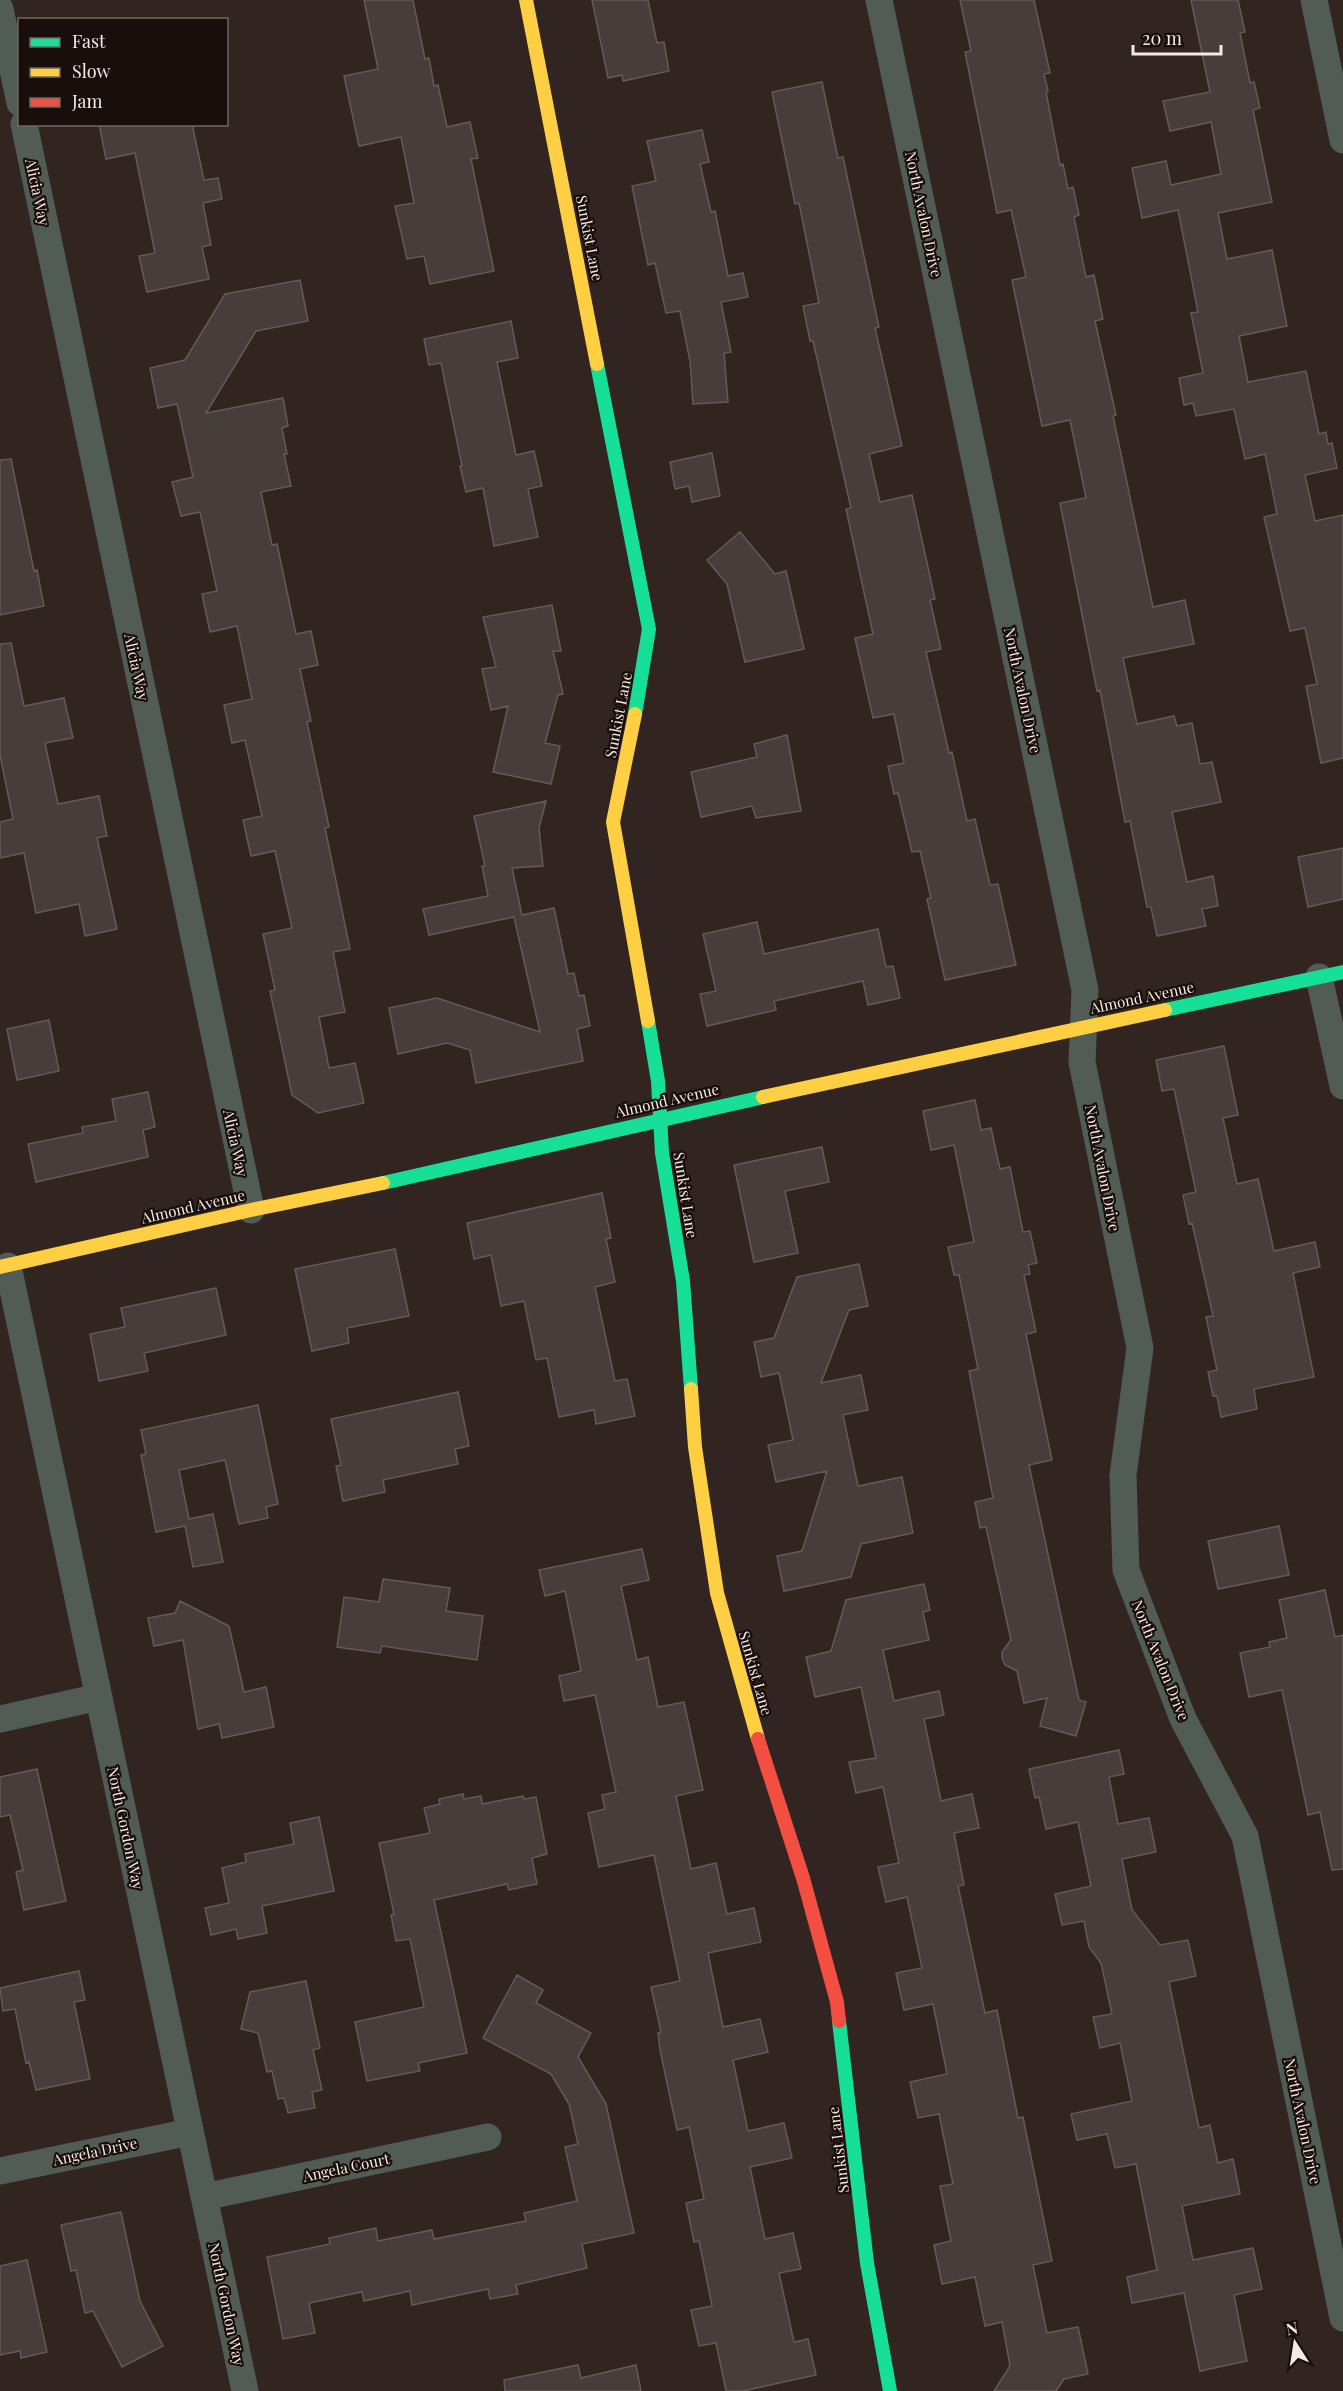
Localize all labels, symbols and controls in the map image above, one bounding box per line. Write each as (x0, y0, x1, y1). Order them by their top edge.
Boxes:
legend (18, 18, 228, 126)
scale bar (1133, 18, 1222, 56)
text: 20 m (1142, 26, 1182, 50)
text: Fast (72, 29, 106, 53)
text: Slow (72, 59, 110, 83)
text: Jam (71, 89, 102, 113)
street label: North Avalon Drive (901, 149, 947, 279)
street label: Alicia Way (21, 156, 55, 228)
street label: Sunkist Lane (572, 194, 608, 282)
street label: North Avalon Drive (1000, 625, 1046, 755)
street label: Alicia Way (120, 631, 154, 703)
street label: Sunkist Lane (600, 671, 636, 759)
street label: Almond Avenue (1087, 976, 1196, 1018)
street label: Almond Avenue (612, 1078, 721, 1122)
street label: North Avalon Drive (1081, 1103, 1125, 1233)
street label: Alicia Way (219, 1107, 253, 1179)
street label: Sunkist Lane (669, 1151, 703, 1239)
street label: Almond Avenue (138, 1184, 247, 1228)
street label: North Avalon Drive (1128, 1597, 1194, 1723)
street label: Sunkist Lane (734, 1629, 778, 1717)
street label: North Gordon Way (103, 1765, 149, 1892)
street label: North Avalon Drive (1280, 2056, 1326, 2186)
street label: Sunkist Lane (823, 2106, 853, 2194)
street label: Angela Drive (50, 2132, 139, 2170)
street label: Angela Court (300, 2148, 392, 2186)
street label: North Gordon Way (204, 2241, 250, 2368)
north arrow (1265, 2313, 1325, 2373)
text: N (1284, 2316, 1300, 2339)

